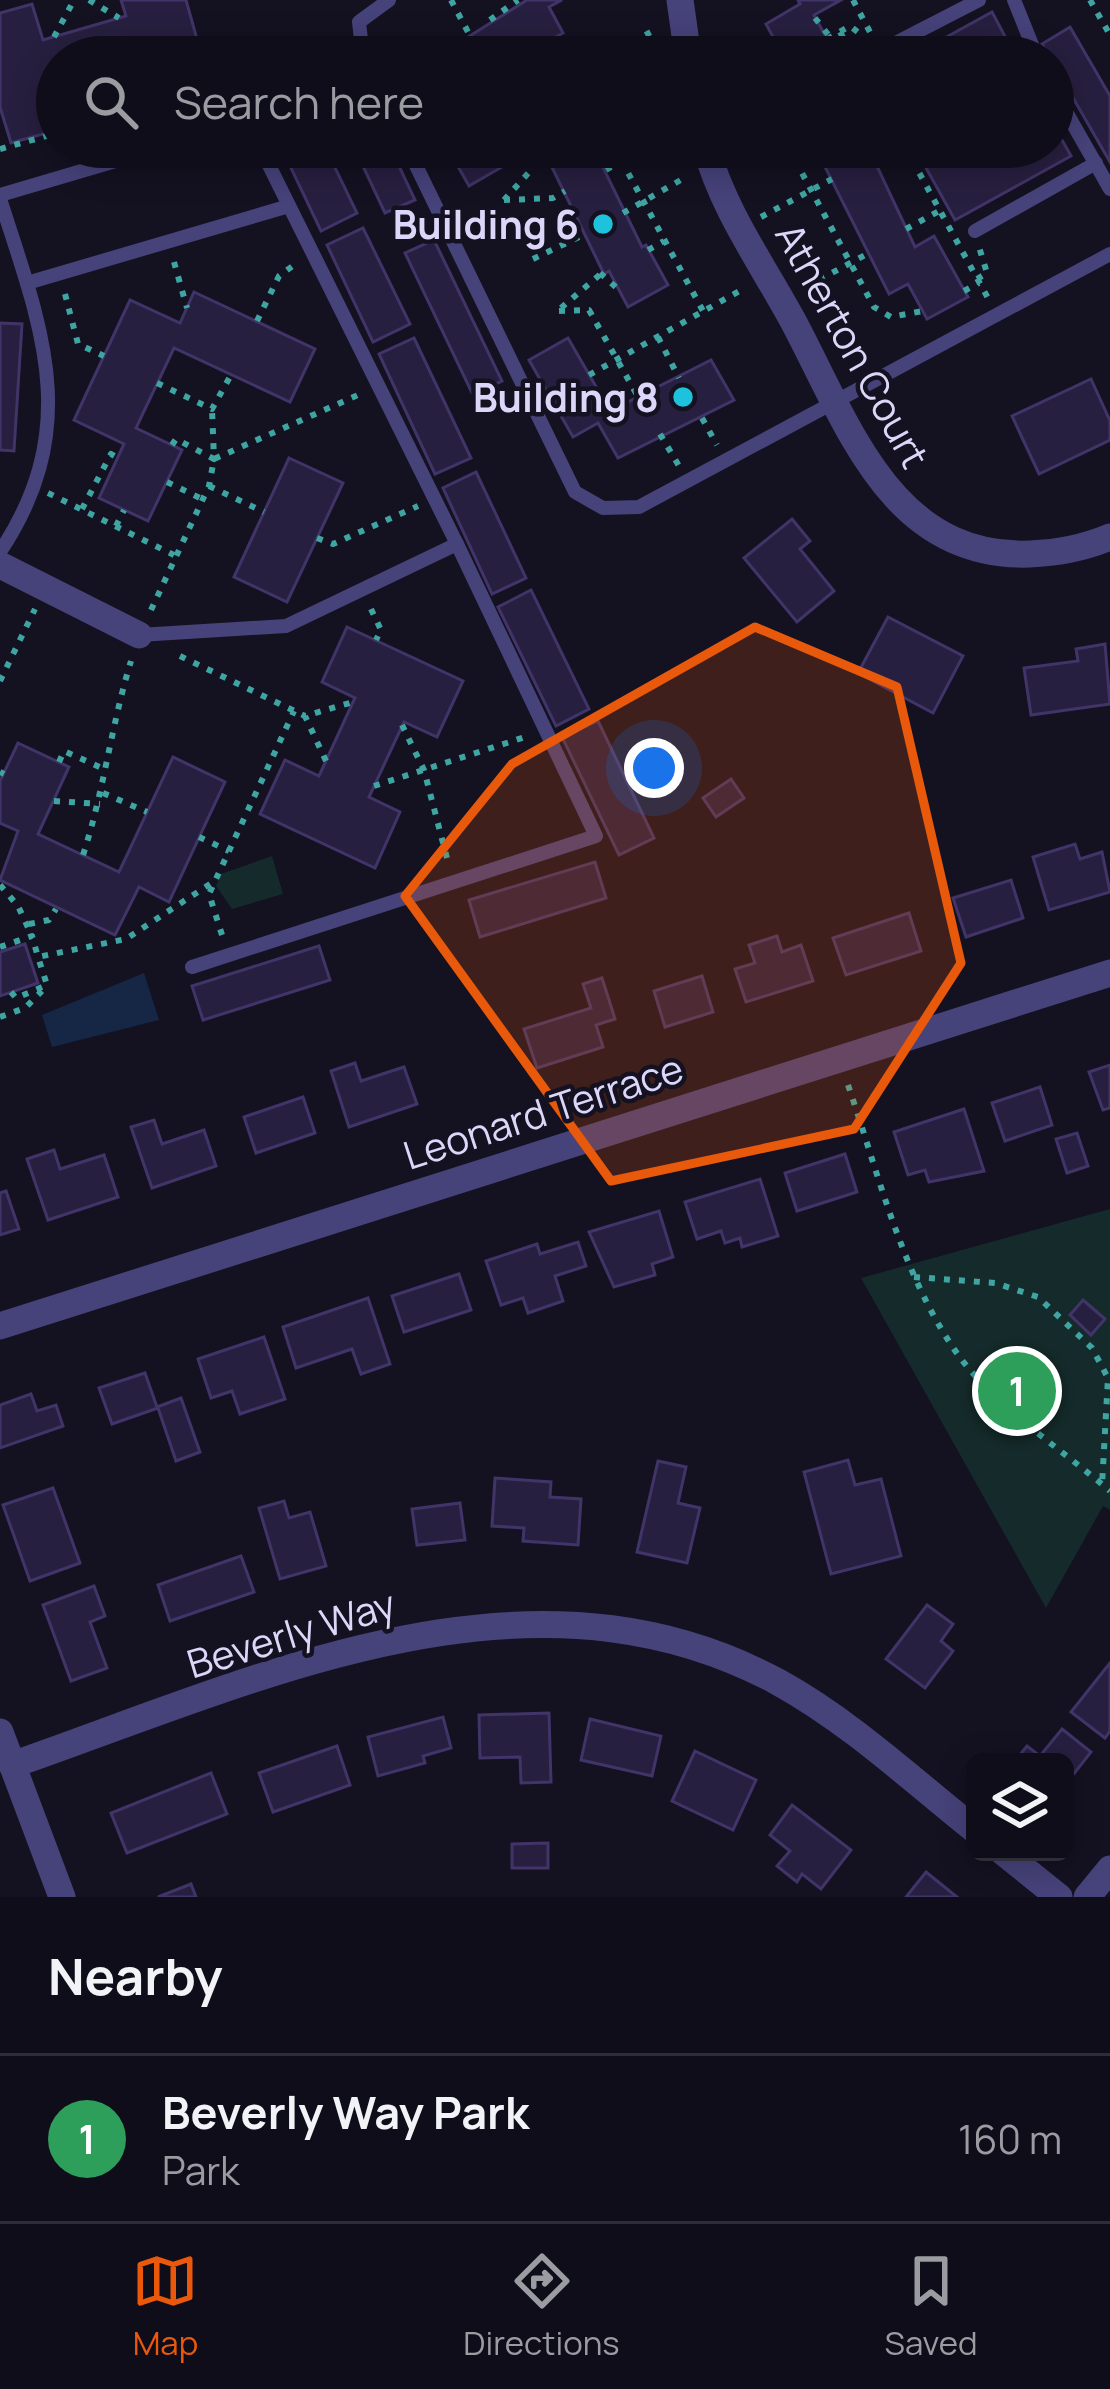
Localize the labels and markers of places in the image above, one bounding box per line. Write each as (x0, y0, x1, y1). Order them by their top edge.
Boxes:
place label: Building 6 (393, 197, 579, 251)
marker: Building 6 (590, 211, 616, 237)
place label: Building 8 (473, 370, 659, 424)
marker: Building 8 (670, 384, 696, 410)
pin: 1 (978, 1346, 1056, 1436)

